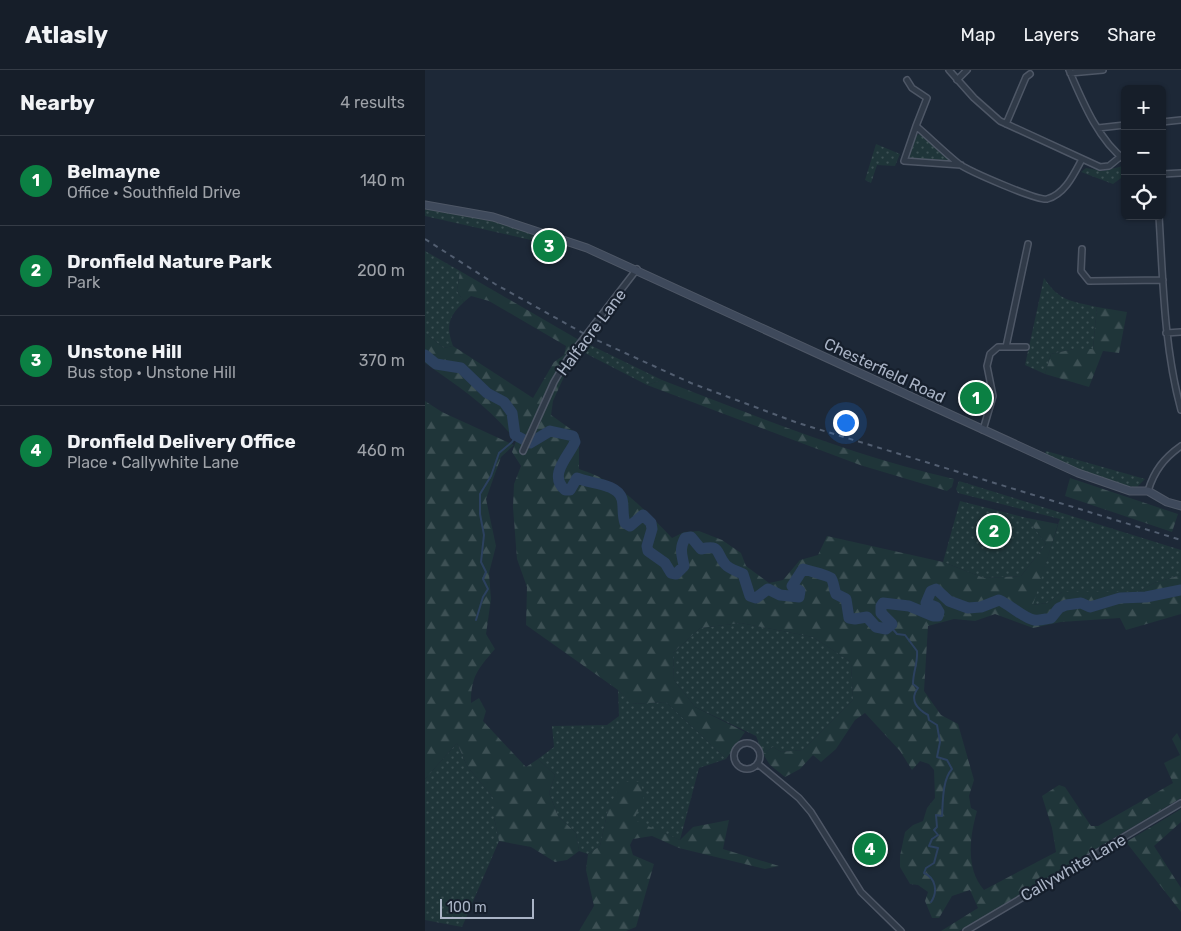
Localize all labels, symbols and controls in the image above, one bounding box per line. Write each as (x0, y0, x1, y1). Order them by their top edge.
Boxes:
text: Atlasly (25, 21, 108, 49)
text: Map (961, 24, 996, 46)
text: Layers (1024, 24, 1079, 46)
text: Share (1107, 24, 1156, 46)
map controls (1121, 85, 1166, 220)
button: + (1121, 85, 1166, 130)
text: Nearby (20, 90, 95, 115)
text: 4 results (340, 93, 405, 112)
button: − (1121, 130, 1166, 175)
text: Belmayne (67, 160, 160, 183)
text: 1 (32, 171, 40, 190)
text: 140 m (360, 171, 405, 190)
button: locate (1121, 175, 1166, 220)
text: Office · Southfield Drive (67, 183, 241, 202)
pin: 3 (533, 227, 565, 265)
text: Dronfield Nature Park (67, 250, 272, 273)
text: 2 (31, 261, 41, 280)
text: 200 m (357, 261, 405, 280)
text: Park (67, 273, 100, 292)
street label: Halfacre Lane (553, 285, 630, 379)
street label: Chesterfield Road (821, 334, 949, 407)
text: Unstone Hill (67, 340, 182, 363)
text: 3 (31, 351, 41, 370)
text: 370 m (359, 351, 405, 370)
text: Bus stop · Unstone Hill (67, 363, 236, 382)
pin: 1 (960, 379, 992, 417)
your location (833, 410, 859, 436)
text: Dronfield Delivery Office (67, 430, 296, 453)
text: 4 (31, 441, 41, 460)
text: 460 m (357, 441, 405, 460)
text: Place · Callywhite Lane (67, 453, 239, 472)
pin: 2 (978, 512, 1010, 550)
pin: 4 (854, 830, 886, 868)
street label: Callywhite Lane (1017, 830, 1129, 905)
scale bar (440, 896, 534, 919)
text: 100 m (447, 899, 487, 916)

